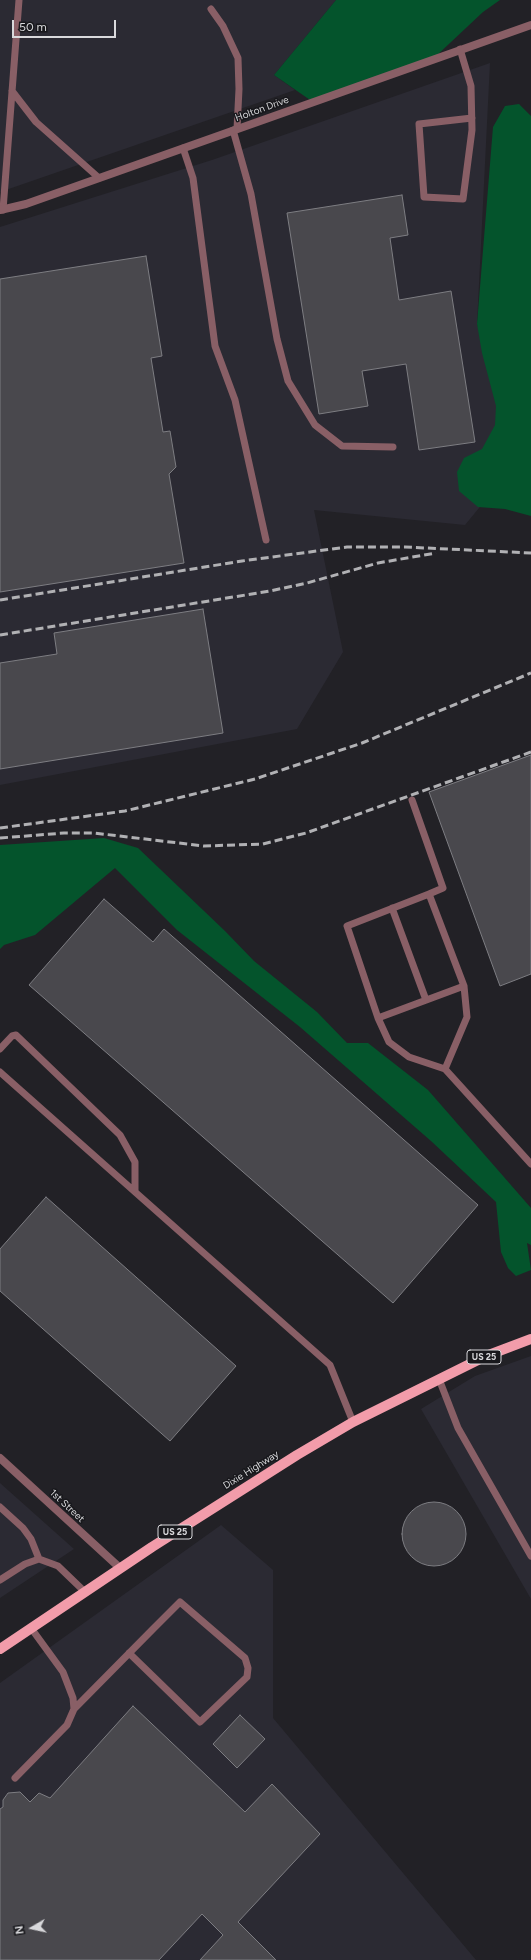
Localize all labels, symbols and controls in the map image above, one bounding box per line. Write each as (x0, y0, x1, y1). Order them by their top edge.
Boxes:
scale bar (14, 12, 118, 38)
text: 50 m (19, 20, 47, 34)
street label: Holton Drive (234, 94, 290, 124)
road number: US 25 (467, 1350, 501, 1364)
street label: Dixie Highway (221, 1448, 281, 1492)
street label: 1st Street (47, 1487, 87, 1525)
road number: US 25 (158, 1525, 192, 1539)
north arrow (12, 1908, 52, 1948)
text: N (13, 1925, 27, 1935)

